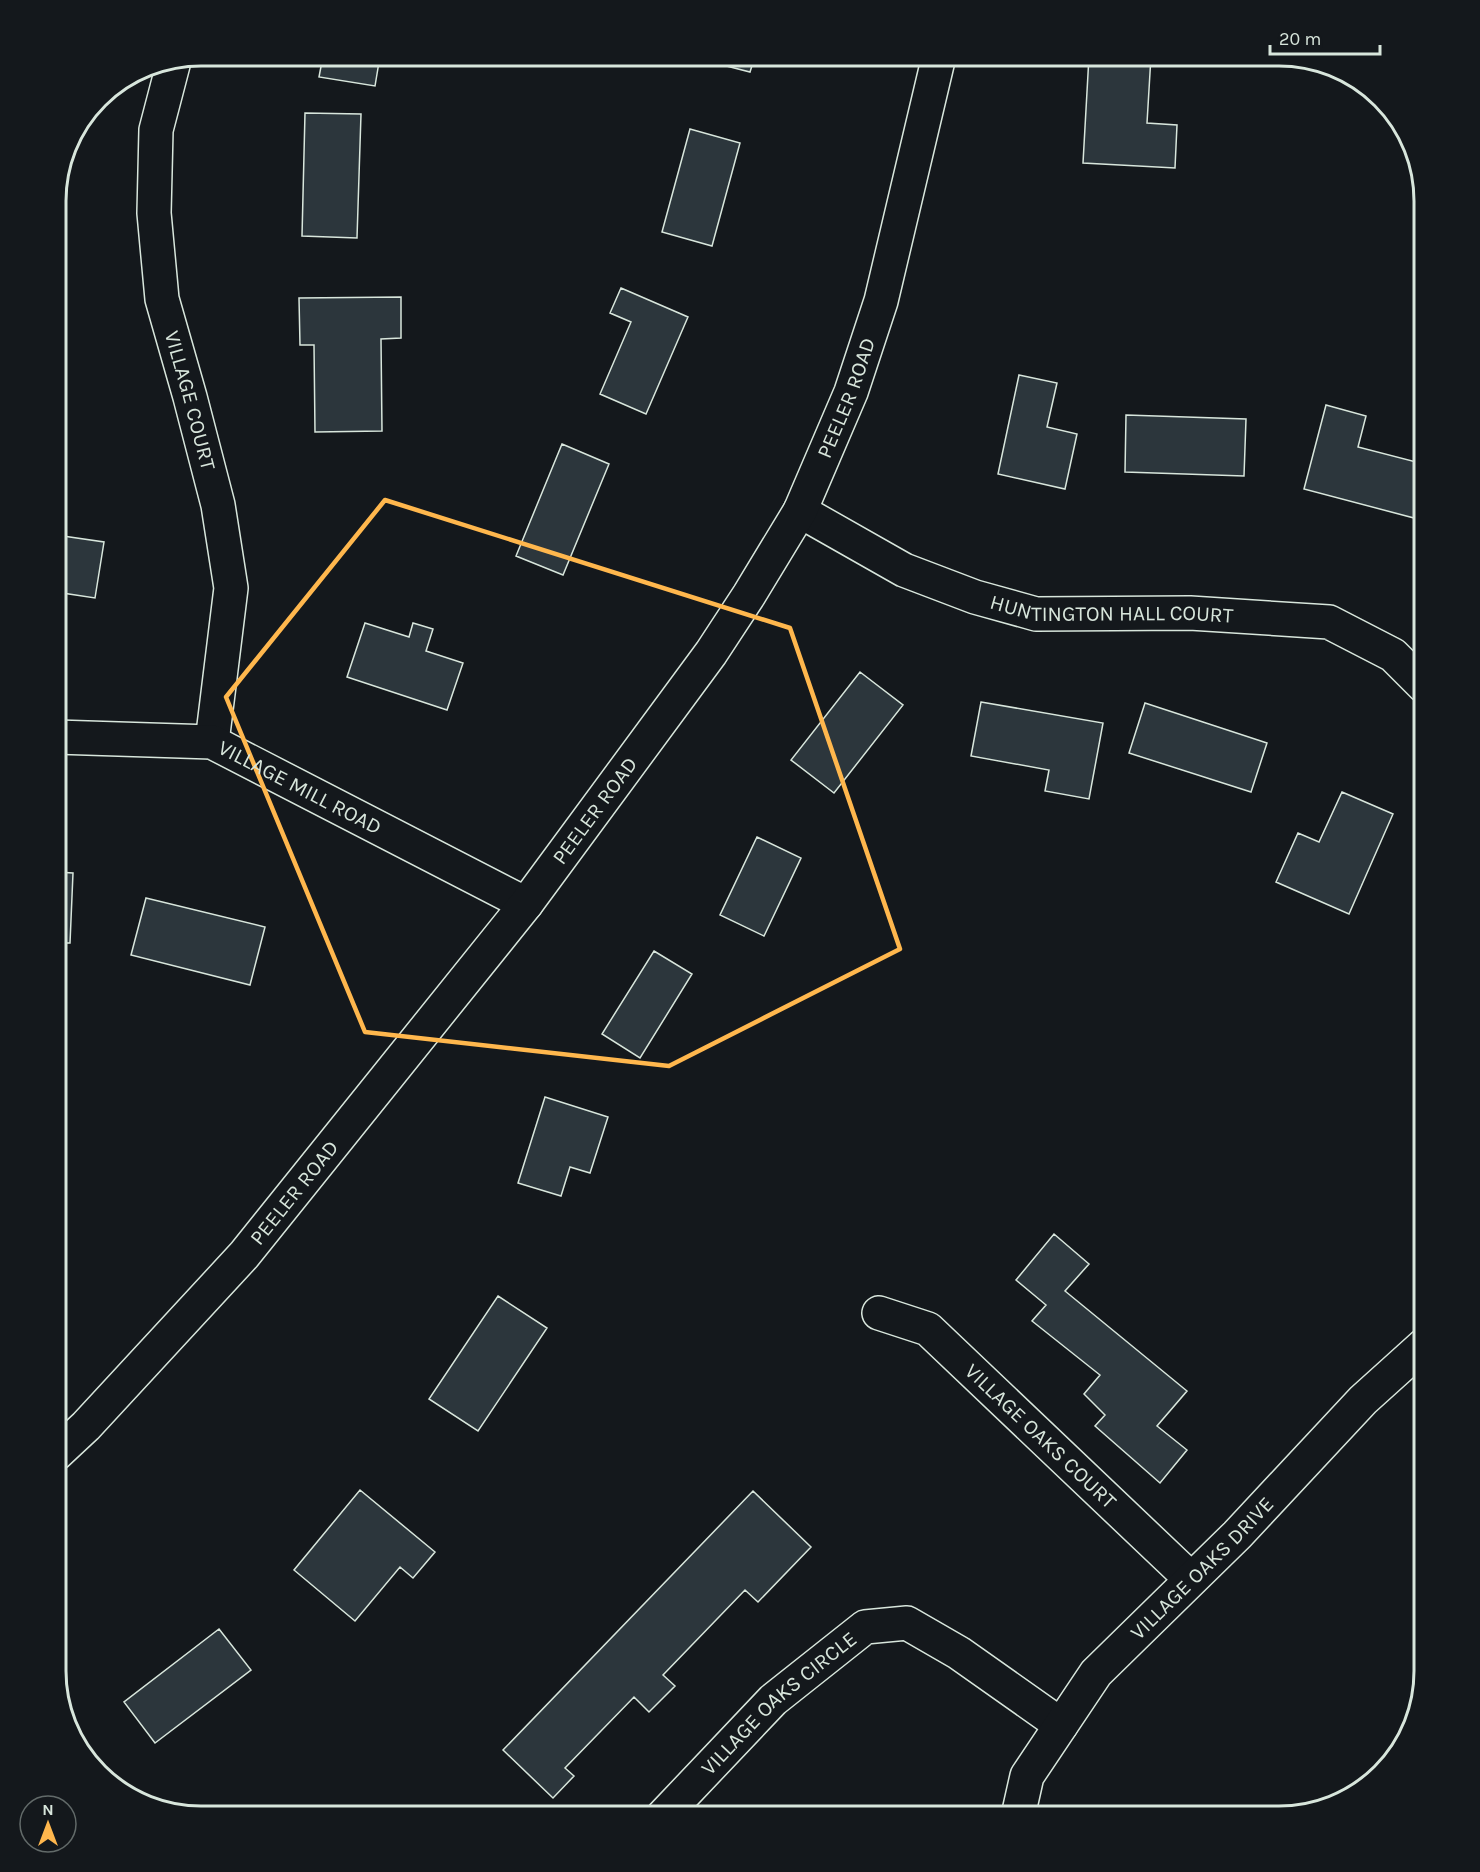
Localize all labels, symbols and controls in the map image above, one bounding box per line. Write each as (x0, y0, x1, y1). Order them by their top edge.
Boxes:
scale bar (1270, 18, 1380, 56)
text: 20 m (1279, 28, 1321, 50)
street label: VILLAGE COURT (160, 328, 221, 473)
street label: PEELER ROAD (812, 335, 880, 462)
street label: HUNTINGTON HALL COURT (988, 590, 1234, 628)
street label: VILLAGE MILL ROAD (214, 735, 386, 839)
street label: PEELER ROAD (547, 752, 642, 869)
street label: PEELER ROAD (245, 1135, 343, 1250)
street label: VILLAGE OAKS COURT (960, 1359, 1122, 1514)
street label: VILLAGE OAKS DRIVE (1125, 1492, 1278, 1645)
street label: VILLAGE OAKS CIRCLE (696, 1626, 861, 1780)
north arrow (18, 1794, 78, 1854)
text: N (42, 1800, 54, 1819)

